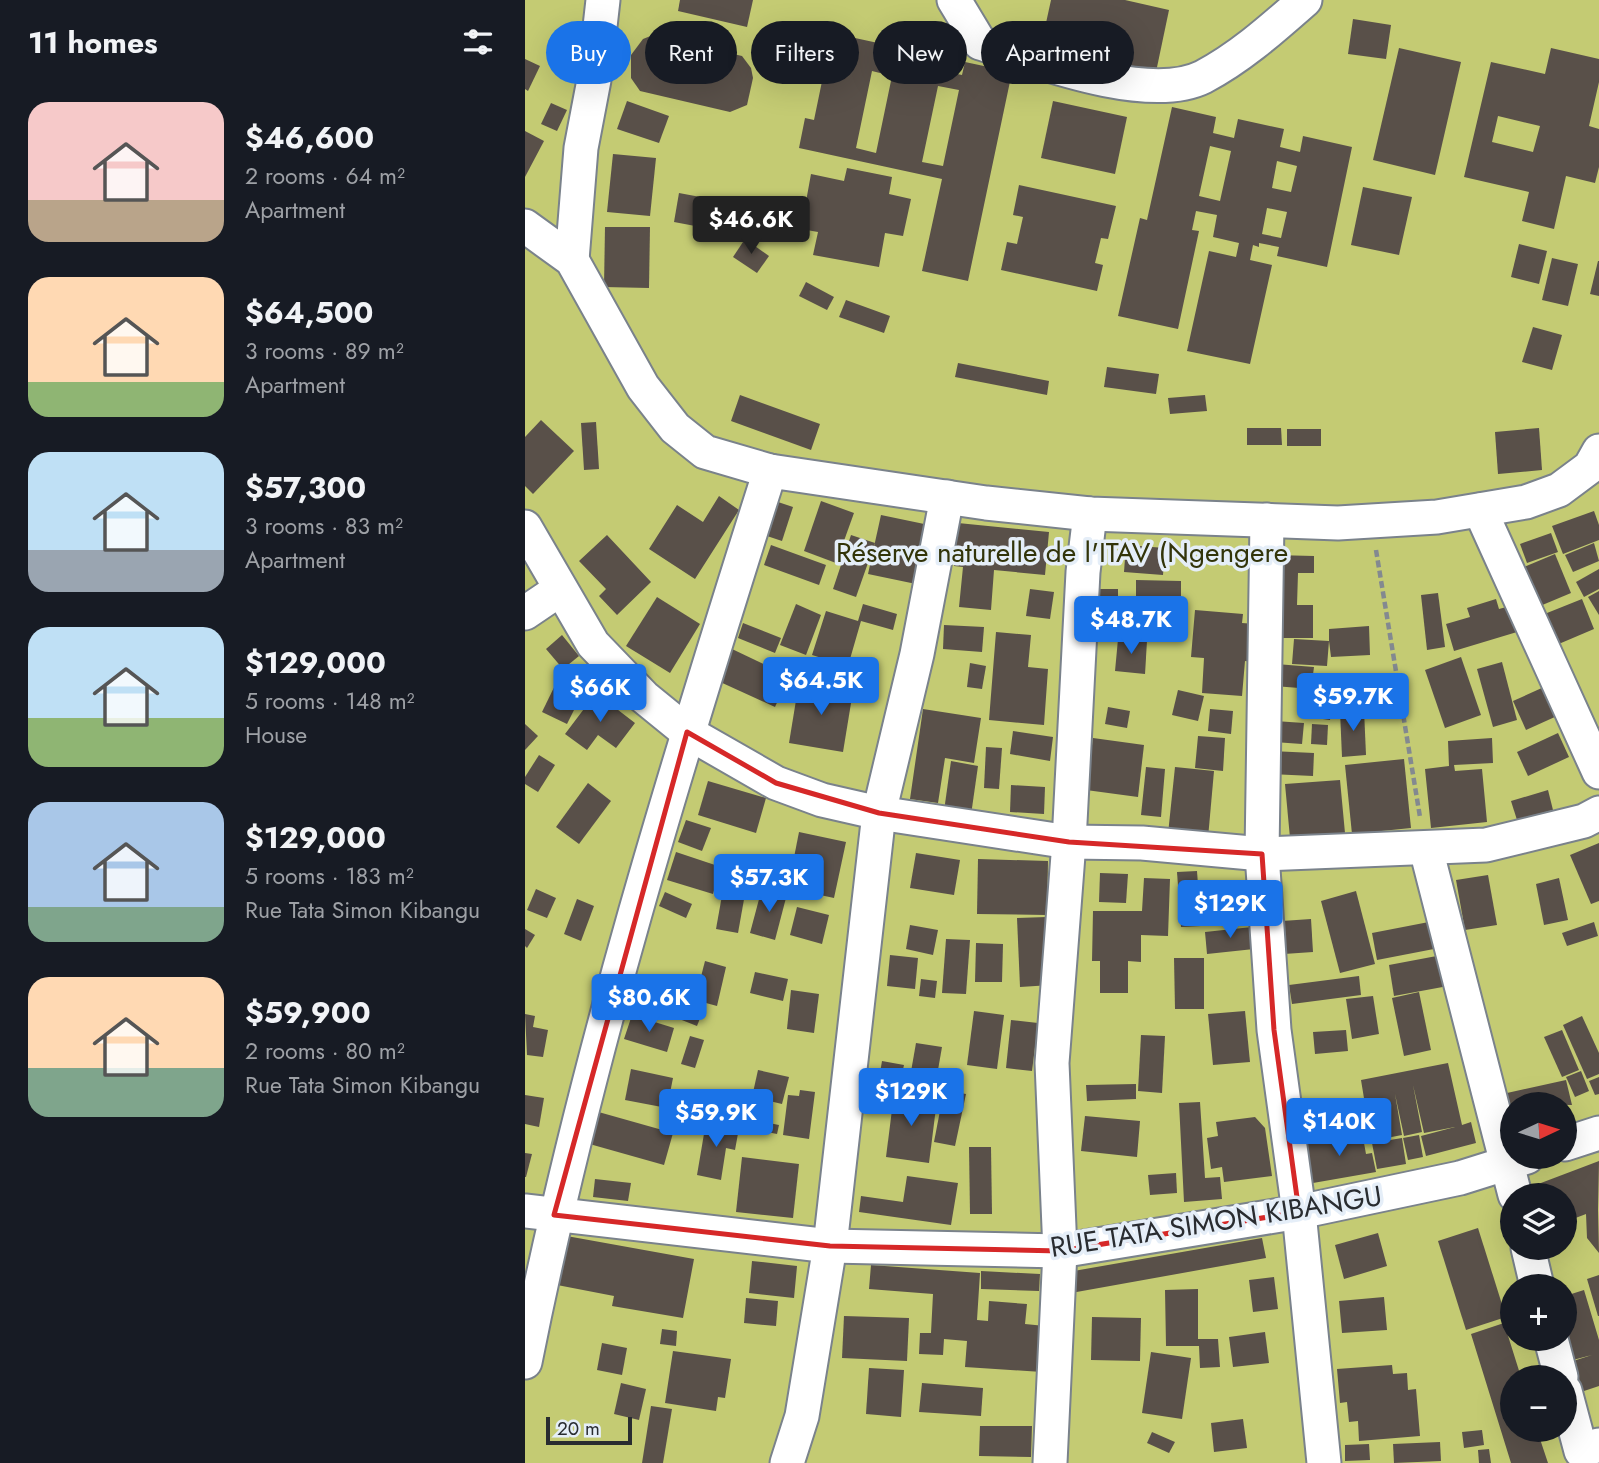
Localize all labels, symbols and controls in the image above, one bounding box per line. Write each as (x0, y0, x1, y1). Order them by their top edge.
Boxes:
text: 11 homes (28, 21, 158, 64)
chip: Buy (546, 21, 631, 84)
chip: Rent (645, 21, 737, 84)
chip: Filters (751, 21, 859, 84)
chip: New (873, 21, 967, 84)
chip: Apartment (981, 21, 1134, 84)
icon: filters (459, 23, 497, 61)
text: $46,600 (245, 116, 374, 159)
icon: home (84, 130, 168, 214)
text: 2 rooms · 64 m² (245, 159, 405, 193)
text: Apartment (245, 193, 345, 227)
pin: $46.6K (694, 196, 808, 256)
text: $46.6K (709, 202, 793, 236)
text: $64,500 (245, 291, 373, 334)
icon: home (84, 305, 168, 389)
text: 3 rooms · 89 m² (245, 334, 404, 368)
text: Apartment (245, 368, 345, 402)
text: $57,300 (245, 466, 366, 509)
icon: home (84, 480, 168, 564)
text: 3 rooms · 83 m² (245, 509, 403, 543)
park label: Réserve naturelle de l'ITAV (Ngengere (836, 532, 1288, 573)
text: Apartment (245, 543, 345, 577)
pin: $48.7K (1074, 596, 1188, 656)
text: $48.7K (1090, 602, 1172, 636)
text: $129,000 (245, 641, 386, 684)
icon: home (84, 655, 168, 739)
pin: $64.5K (764, 658, 878, 717)
text: $64.5K (779, 663, 863, 697)
pin: $66K (559, 664, 641, 724)
text: $66K (569, 670, 631, 704)
pin: $59.7K (1296, 674, 1410, 733)
text: $59.7K (1313, 679, 1393, 713)
text: 5 rooms · 148 m² (245, 684, 415, 718)
text: House (245, 718, 307, 752)
text: $129,000 (245, 816, 386, 859)
icon: home (84, 830, 168, 914)
pin: $57.3K (712, 855, 826, 914)
text: 5 rooms · 183 m² (245, 859, 414, 893)
text: $57.3K (730, 860, 808, 894)
pin: $129K (1181, 880, 1279, 940)
text: $129K (1194, 886, 1266, 920)
text: Rue Tata Simon Kibangu (245, 893, 480, 927)
pin: $80.6K (592, 974, 706, 1034)
text: $80.6K (608, 980, 690, 1014)
text: $59,900 (245, 991, 371, 1034)
icon: home (84, 1005, 168, 1089)
text: 2 rooms · 80 m² (245, 1034, 405, 1068)
text: Rue Tata Simon Kibangu (245, 1068, 480, 1102)
pin: $129K (862, 1068, 960, 1128)
text: $129K (875, 1074, 947, 1108)
pin: $59.9K (659, 1090, 773, 1149)
north arrow (1500, 1092, 1577, 1169)
map controls (1500, 1092, 1577, 1442)
text: $59.9K (675, 1095, 757, 1129)
pin: $140K (1290, 1098, 1388, 1158)
text: $140K (1302, 1104, 1376, 1138)
street label: RUE TATA SIMON KIBANGU (1047, 1175, 1385, 1268)
button: layers (1500, 1183, 1577, 1260)
button: + (1500, 1274, 1577, 1351)
button: − (1500, 1365, 1577, 1442)
scale bar (546, 1414, 632, 1446)
text: 20 m (557, 1415, 600, 1442)

